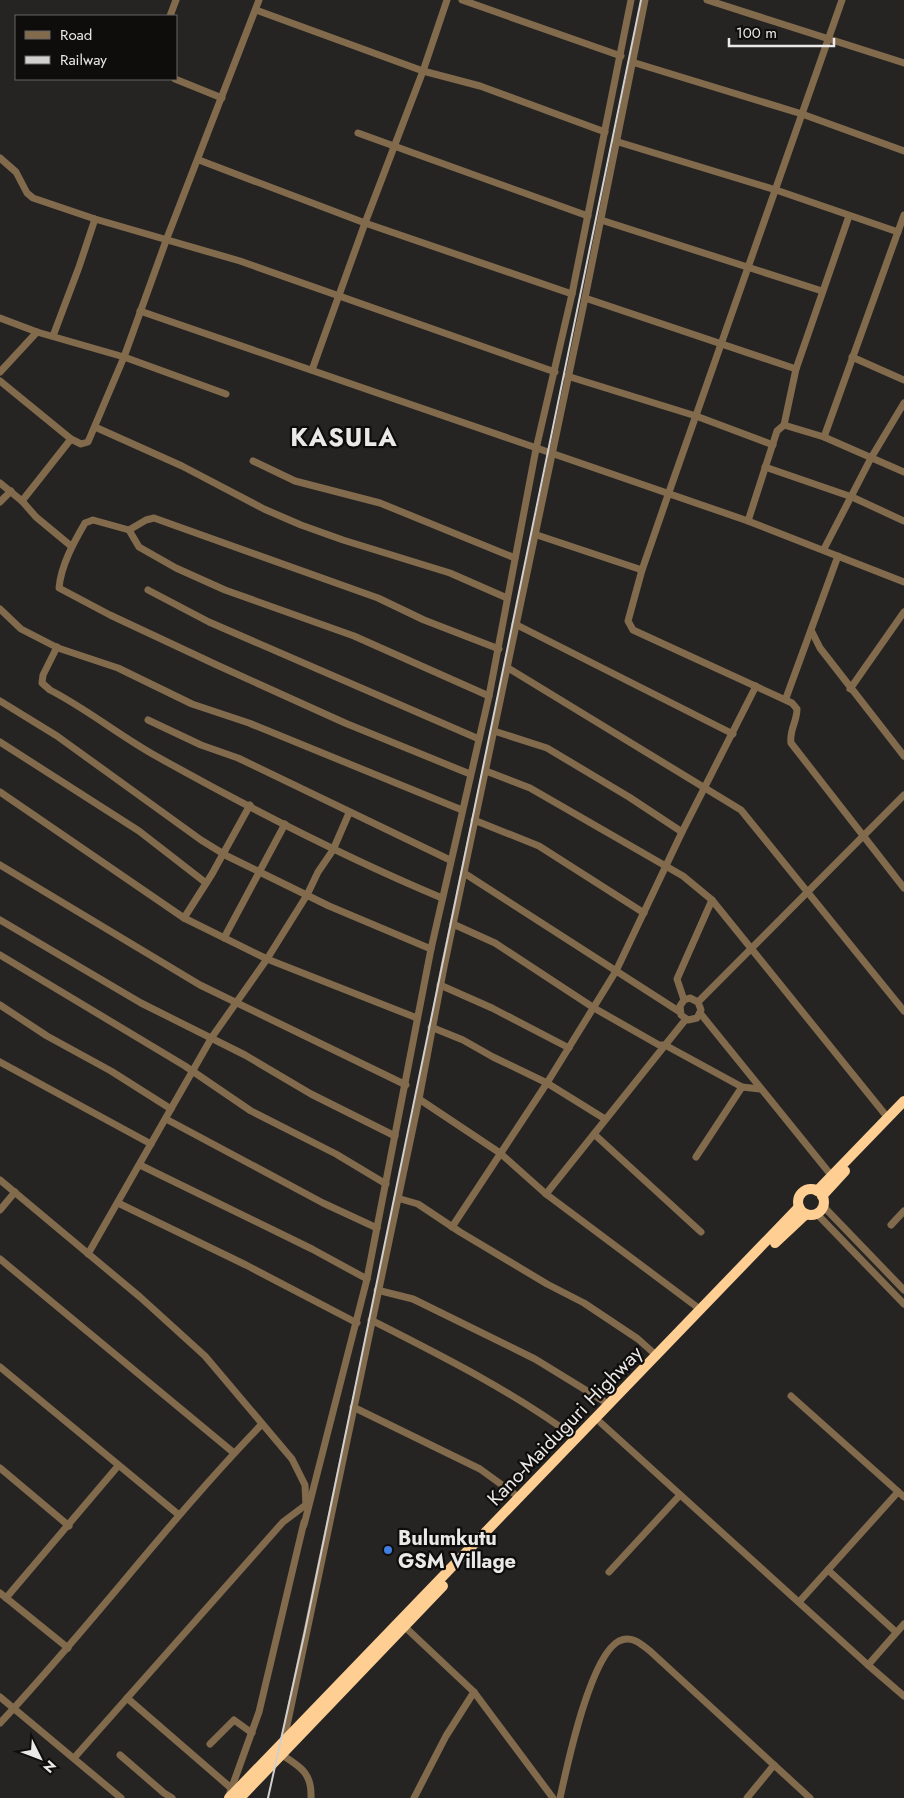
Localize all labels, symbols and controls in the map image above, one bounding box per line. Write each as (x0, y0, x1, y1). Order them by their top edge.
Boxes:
legend (15, 15, 178, 80)
scale bar (729, 15, 834, 47)
text: 100 m (736, 22, 777, 44)
text: Road (60, 24, 92, 46)
text: Railway (60, 49, 107, 71)
district label: KASULA (290, 419, 398, 455)
street label: Kano-Maiduguri Highway (481, 1339, 649, 1513)
place label: Bulumkutu GSM Village (398, 1524, 516, 1576)
marker: Bulumkutu GSM Village (382, 1544, 394, 1556)
north arrow (15, 1733, 65, 1783)
text: N (39, 1756, 61, 1778)

